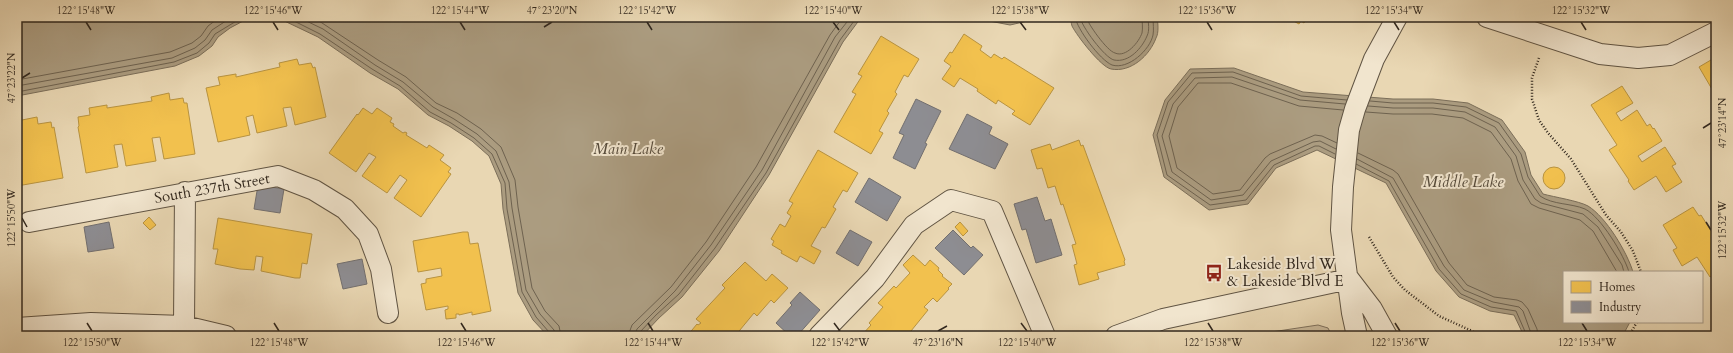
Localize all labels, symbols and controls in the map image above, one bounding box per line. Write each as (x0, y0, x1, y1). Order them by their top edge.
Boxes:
text: 122°15'48"W (57, 4, 116, 18)
text: 122°15'46"W (244, 4, 303, 18)
text: 122°15'44"W (431, 4, 490, 18)
text: 47°23'20"N (527, 4, 578, 18)
text: 122°15'42"W (618, 4, 677, 18)
text: 122°15'40"W (804, 4, 863, 18)
text: 122°15'38"W (991, 4, 1050, 18)
text: 122°15'36"W (1178, 4, 1237, 18)
text: 122°15'34"W (1365, 4, 1424, 18)
text: 122°15'32"W (1552, 4, 1611, 18)
text: 47°23'22"N (5, 52, 19, 103)
text: 47°23'14"N (1716, 97, 1730, 148)
water label: Main Lake (593, 138, 664, 160)
street label: South 237th Street (153, 168, 272, 208)
water label: Middle Lake (1423, 171, 1504, 193)
text: 122°15'50"W (5, 188, 19, 247)
text: 122°15'32"W (1716, 200, 1730, 259)
place label: Lakeside Blvd W & Lakeside Blvd E (1227, 254, 1344, 291)
bus stop icon: Lakeside Blvd W & Lakeside Blvd E (1204, 263, 1224, 283)
legend (1563, 271, 1703, 323)
text: Homes (1599, 279, 1635, 295)
text: Industry (1599, 299, 1642, 315)
text: 122°15'50"W (63, 336, 122, 350)
text: 122°15'48"W (250, 336, 309, 350)
text: 122°15'46"W (437, 336, 496, 350)
text: 122°15'44"W (624, 336, 683, 350)
text: 122°15'42"W (811, 336, 870, 350)
text: 47°23'16"N (913, 336, 964, 350)
text: 122°15'40"W (998, 336, 1057, 350)
text: 122°15'38"W (1184, 336, 1243, 350)
text: 122°15'36"W (1371, 336, 1430, 350)
text: 122°15'34"W (1558, 336, 1617, 350)

